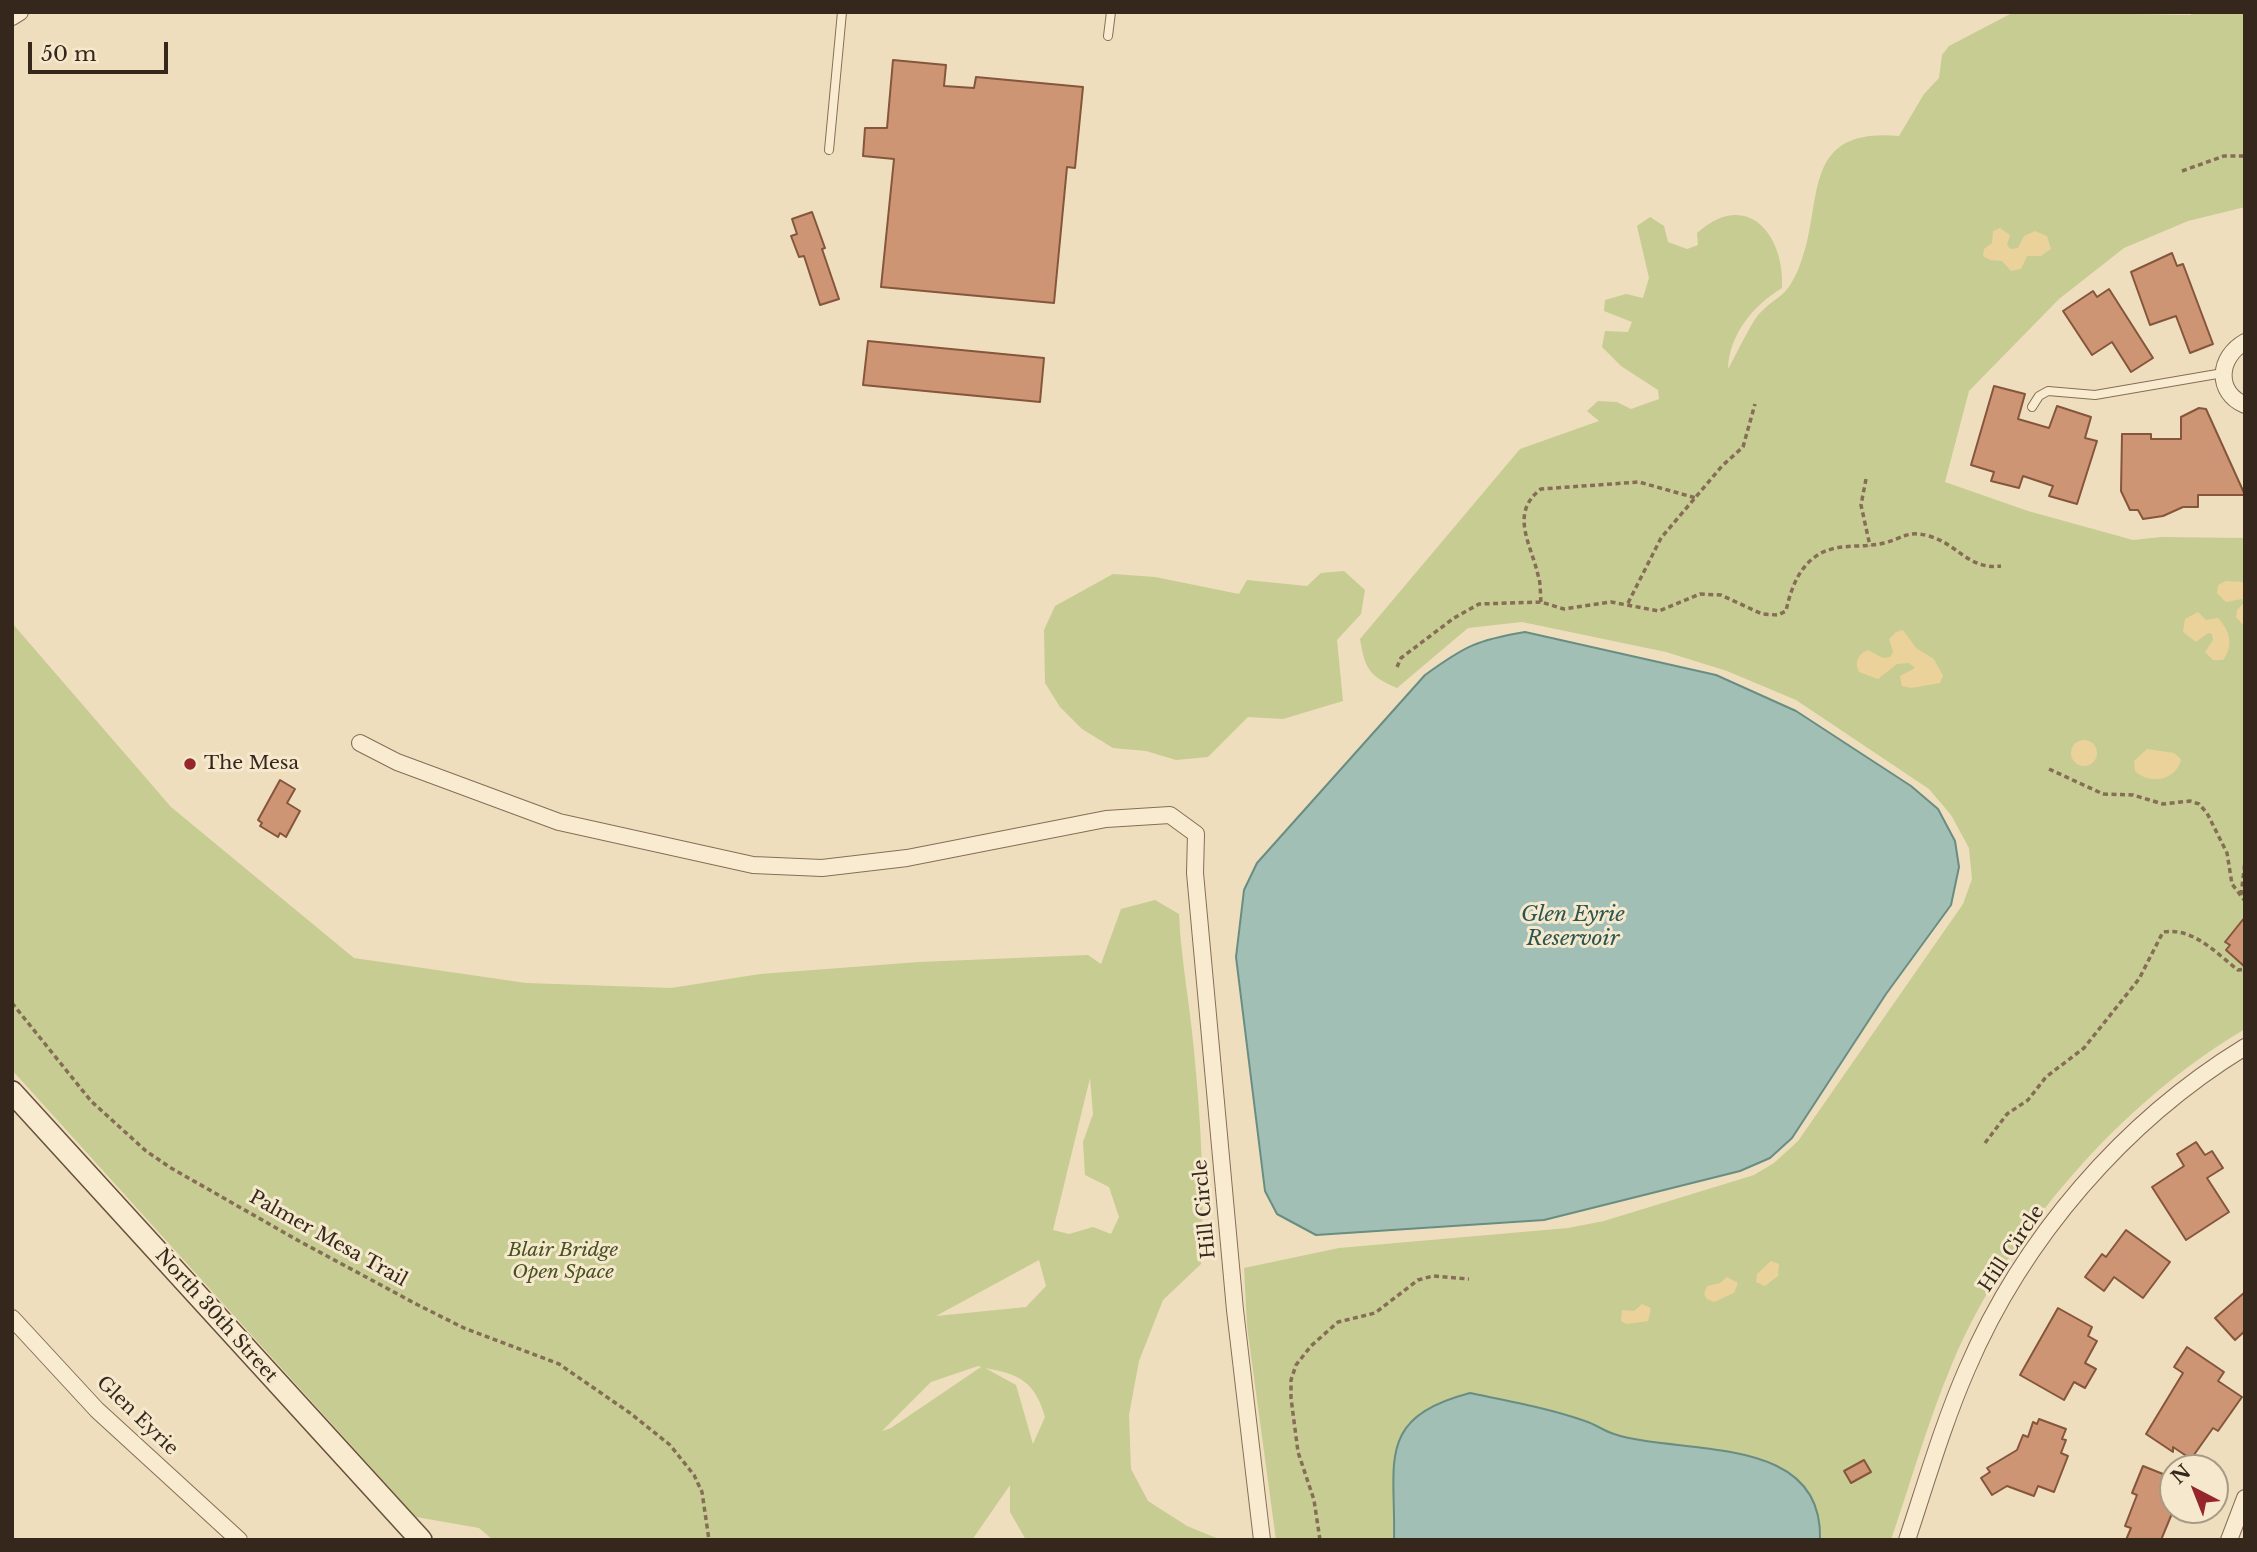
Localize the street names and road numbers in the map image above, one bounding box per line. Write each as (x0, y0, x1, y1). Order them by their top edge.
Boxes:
street label: Hill Circle (1189, 1158, 1221, 1260)
street label: Palmer Mesa Trail (245, 1186, 411, 1292)
street label: Hill Circle (1975, 1201, 2049, 1297)
street label: North 30th Street (150, 1245, 282, 1387)
street label: Glen Eyrie (92, 1372, 182, 1460)

